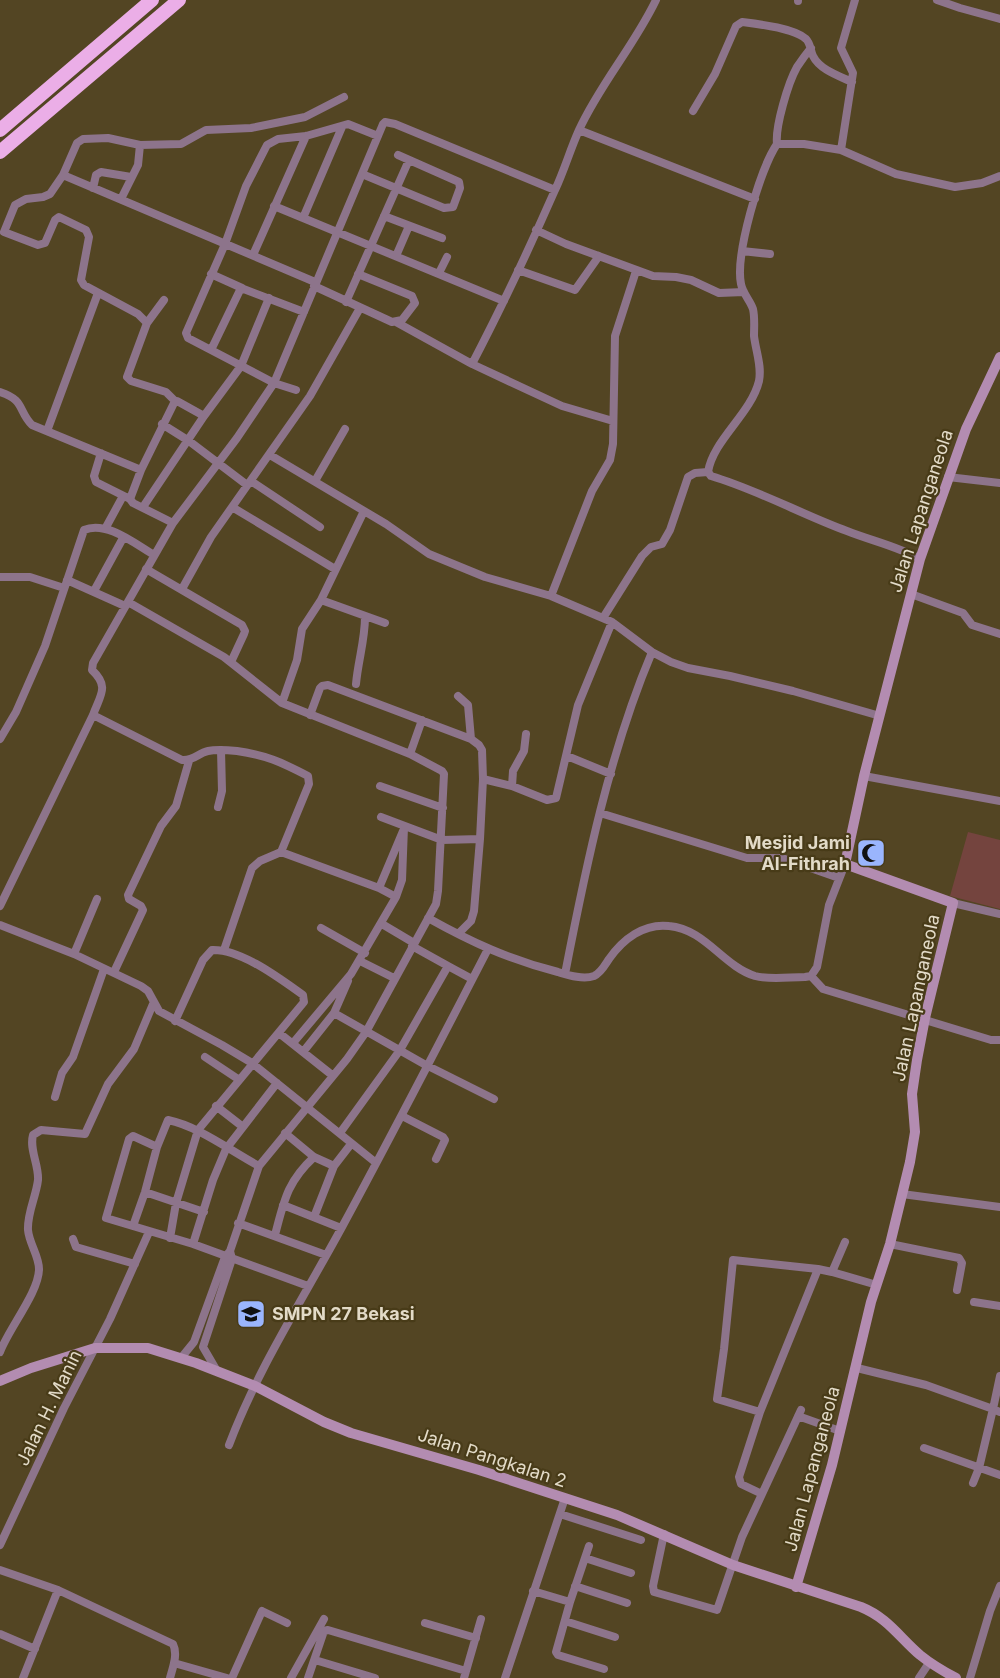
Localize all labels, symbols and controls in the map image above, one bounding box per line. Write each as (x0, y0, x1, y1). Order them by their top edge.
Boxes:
street label: Jalan Lapanganeola (884, 427, 957, 595)
place label: Mesjid Jami Al-Fithrah (745, 832, 850, 874)
mosque icon: Mesjid Jami Al-Fithrah (855, 837, 887, 869)
street label: Jalan Lapanganeola (888, 912, 943, 1083)
school or university icon: SMPN 27 Bekasi (235, 1298, 267, 1330)
place label: SMPN 27 Bekasi (272, 1303, 415, 1324)
street label: Jalan H. Manin (11, 1346, 86, 1469)
street label: Jalan Lapanganeola (779, 1384, 844, 1554)
street label: Jalan Pangkalan 2 (415, 1424, 569, 1491)

